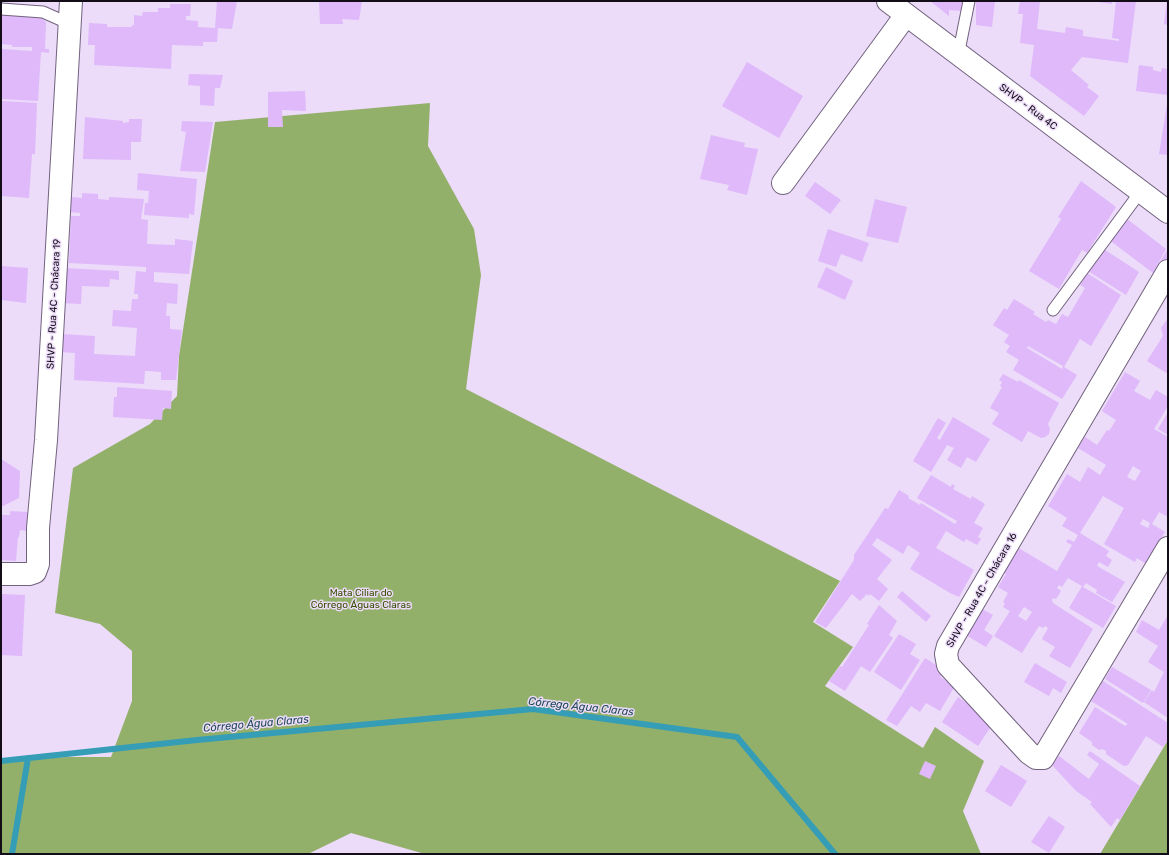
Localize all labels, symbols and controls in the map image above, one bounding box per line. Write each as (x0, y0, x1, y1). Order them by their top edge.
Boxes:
street label: SHVP - Rua 4C (997, 81, 1059, 133)
street label: SHVP - Rua 4C - Chácara 19 (45, 239, 63, 369)
street label: SHVP - Rua 4C - Chácara 16 (944, 530, 1020, 650)
park label: Mata Ciliar do Córrego Águas Claras (311, 587, 411, 610)
water label: Córrego Água Claras (528, 695, 634, 719)
water label: Córrego Água Claras (203, 713, 309, 735)

